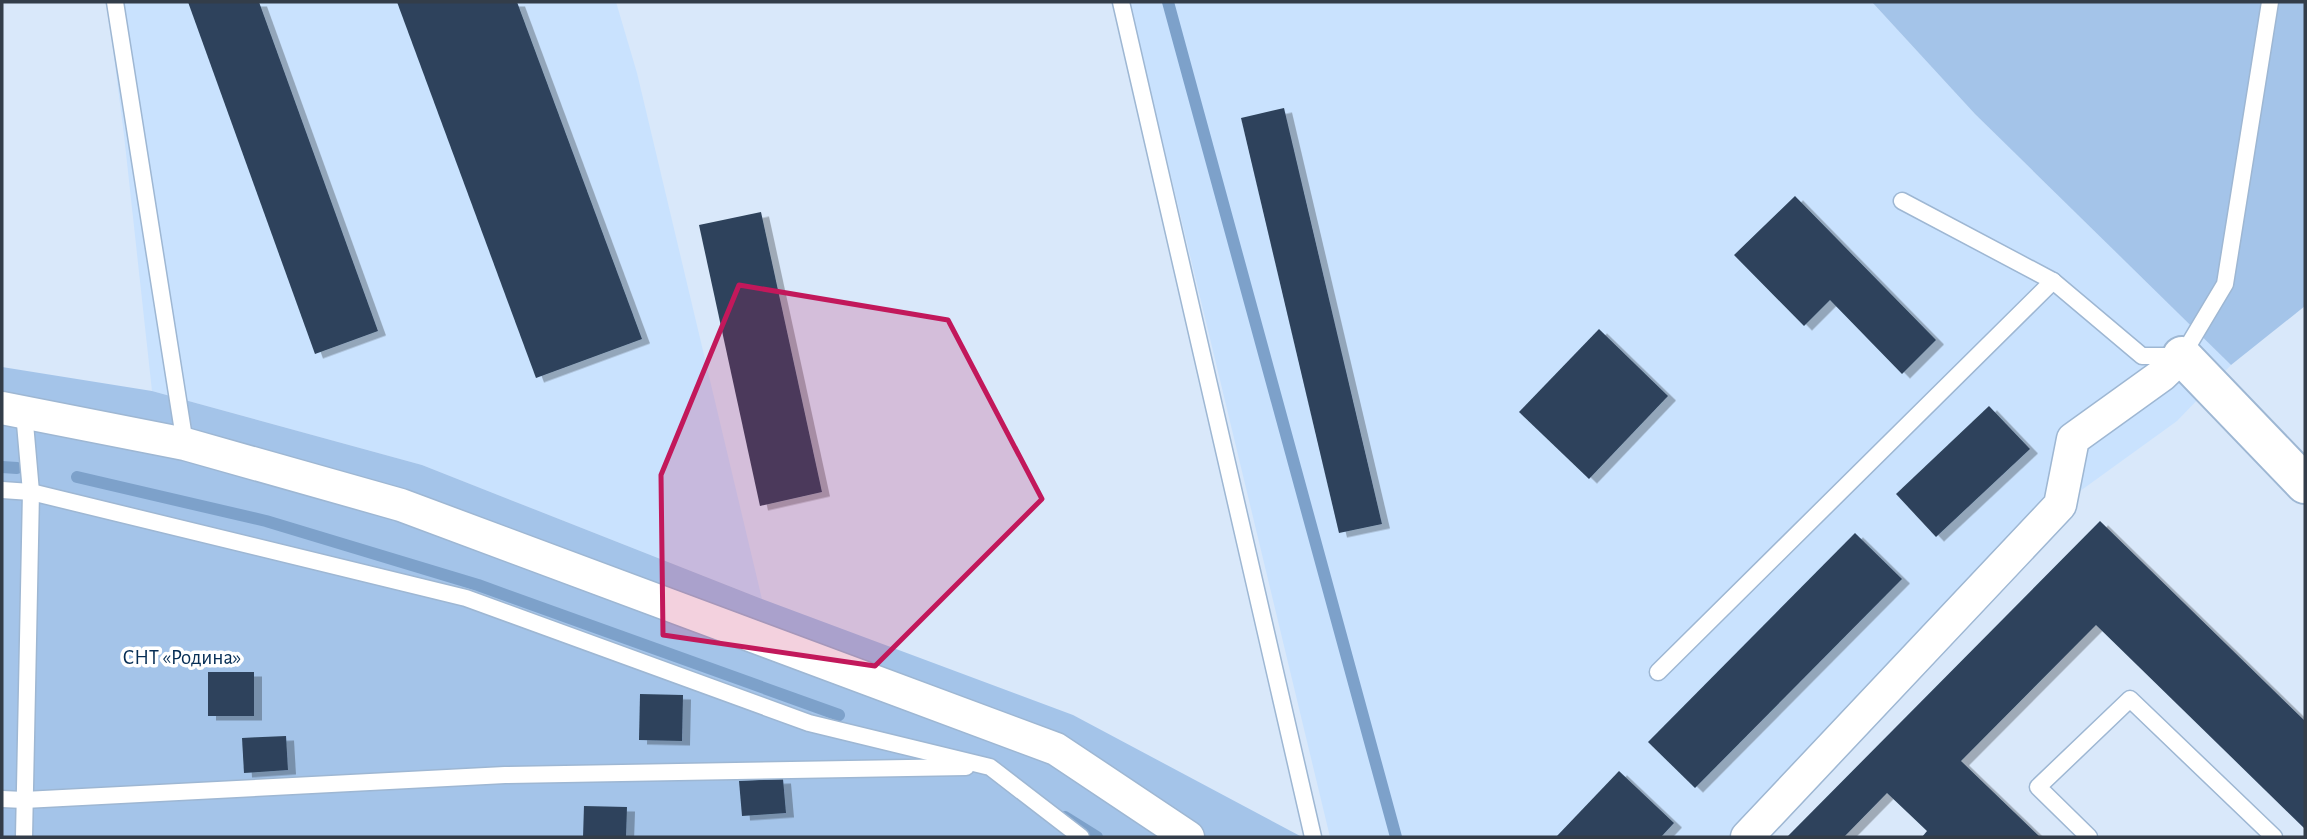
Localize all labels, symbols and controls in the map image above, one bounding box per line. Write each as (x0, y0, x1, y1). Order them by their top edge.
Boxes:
park label: СНТ «Родина» (123, 647, 241, 668)

